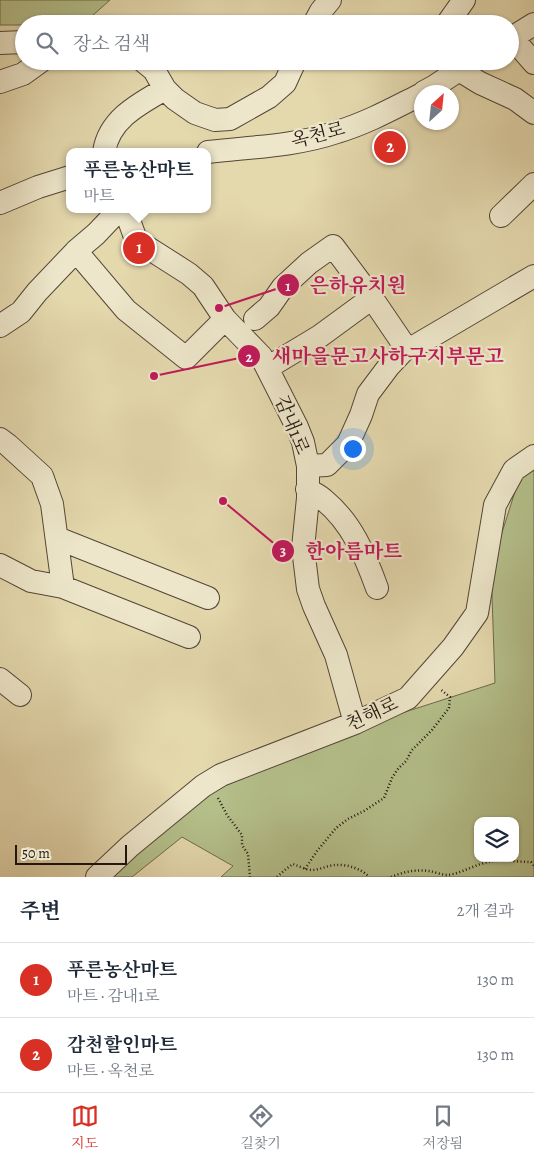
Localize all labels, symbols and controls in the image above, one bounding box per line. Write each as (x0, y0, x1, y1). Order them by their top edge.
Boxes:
search box (15, 15, 519, 70)
icon: search (33, 29, 61, 57)
text: 장소 검색 (73, 31, 150, 57)
north arrow (414, 85, 459, 130)
street label: 옥천로 (288, 116, 348, 154)
pin: 2 (374, 128, 406, 166)
popup (66, 148, 211, 213)
text: 푸른농산마트 (83, 157, 194, 183)
text: 마트 (83, 185, 114, 207)
pin: 1 (123, 229, 155, 267)
callout: 은하유치원 (275, 268, 417, 303)
text: 은하유치원 (310, 272, 406, 299)
text: 1 (285, 276, 291, 296)
callout: 새마을문고사하구지부문고 (237, 339, 513, 374)
text: 새마을문고사하구지부문고 (272, 343, 504, 370)
text: 2 (245, 347, 253, 367)
street label: 감내1로 (268, 392, 316, 458)
your location (340, 436, 366, 462)
callout: 한아름마트 (270, 533, 412, 568)
text: 한아름마트 (306, 538, 402, 565)
text: 3 (280, 541, 286, 561)
street label: 천해로 (342, 691, 402, 737)
map controls (474, 817, 519, 862)
button: layers (474, 817, 519, 862)
scale bar (15, 842, 128, 865)
text: 50 m (22, 844, 50, 863)
text: 주변 (20, 897, 61, 925)
text: 2개 결과 (457, 900, 514, 922)
text: 푸른농산마트 (67, 957, 177, 983)
text: 1 (33, 969, 39, 991)
text: 130 m (477, 969, 514, 991)
text: 마트 · 감내1로 (67, 985, 159, 1007)
text: 감천할인마트 (67, 1032, 177, 1058)
text: 2 (32, 1044, 40, 1066)
text: 130 m (477, 1044, 514, 1066)
text: 마트 · 옥천로 (67, 1060, 154, 1082)
tab: 지도 (71, 1102, 99, 1153)
tab: 길찾기 (240, 1102, 281, 1153)
tab: 저장됨 (423, 1102, 463, 1153)

